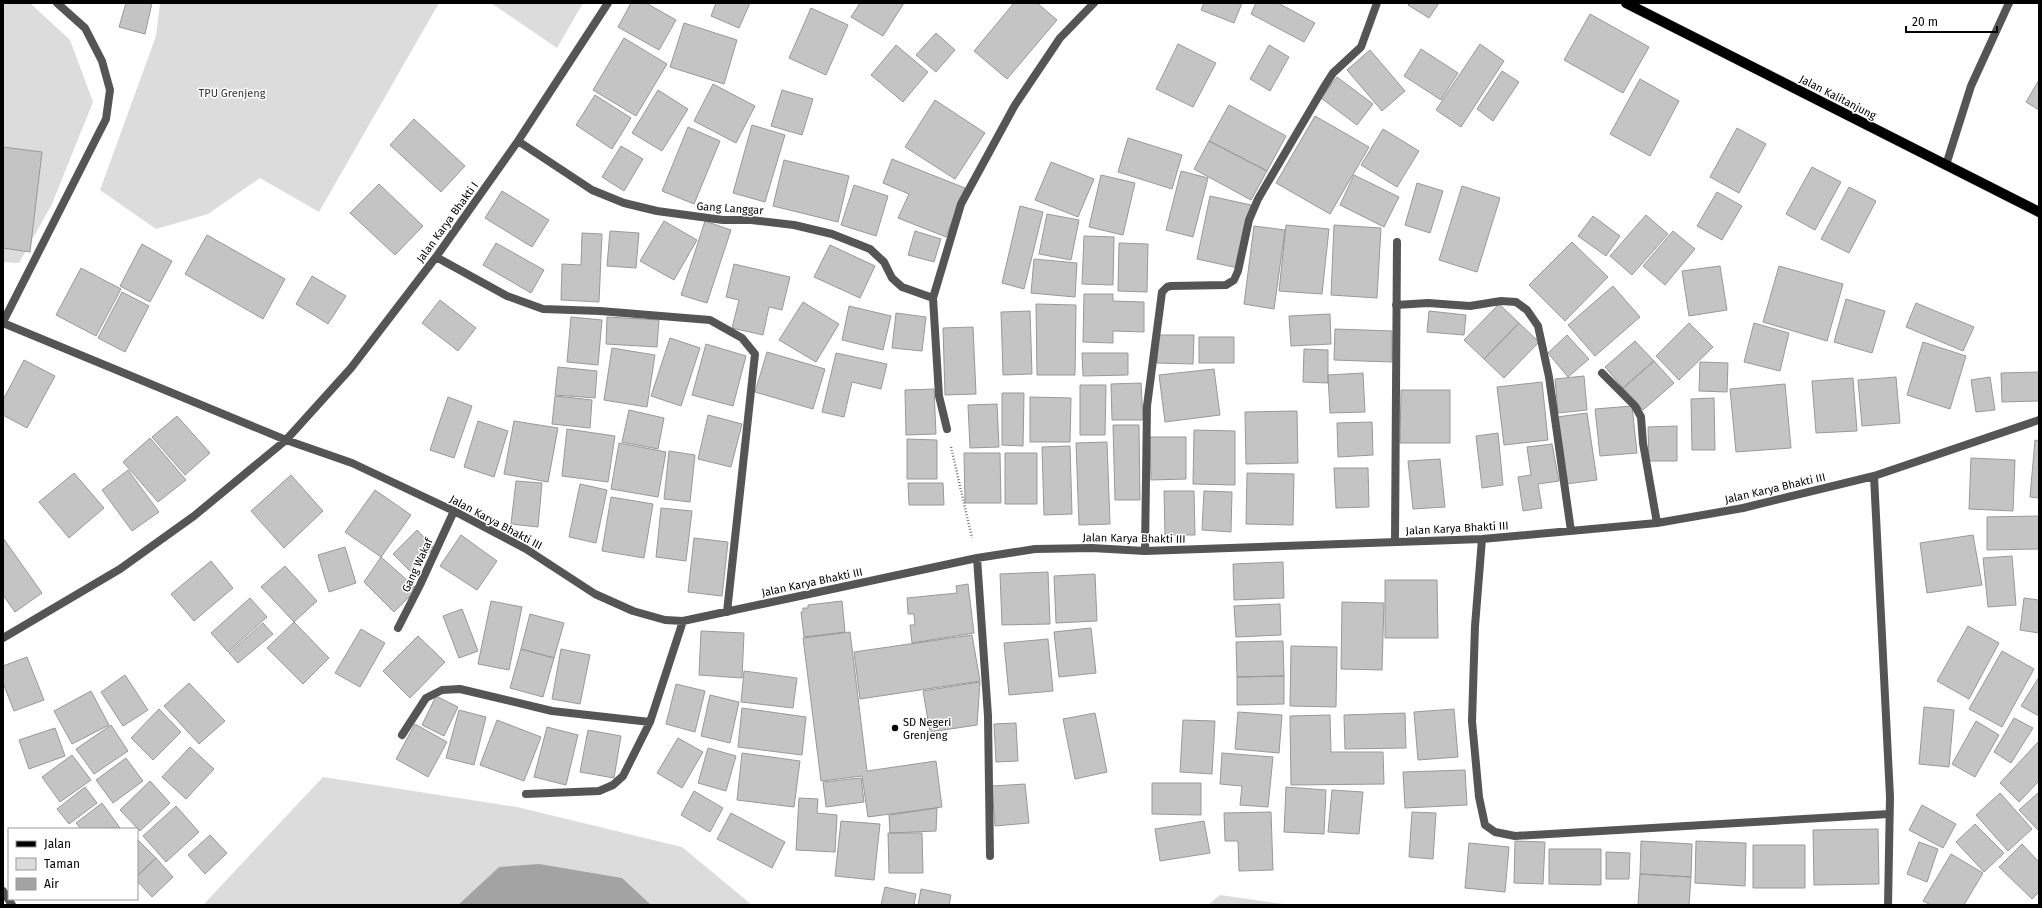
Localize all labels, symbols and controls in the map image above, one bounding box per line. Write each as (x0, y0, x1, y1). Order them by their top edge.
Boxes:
scale bar (1906, 8, 1997, 34)
text: 20 m (1912, 15, 1938, 29)
street label: Jalan Kalitanjung (1797, 73, 1879, 123)
park label: TPU Grenjeng (199, 87, 266, 100)
street label: Jalan Karya Bhakti I (414, 179, 481, 265)
street label: Gang Langgar (696, 200, 765, 217)
street label: Jalan Karya Bhakti III (1723, 471, 1827, 506)
street label: Jalan Karya Bhakti III (447, 493, 544, 552)
street label: Jalan Karya Bhakti III (1405, 519, 1509, 538)
street label: Jalan Karya Bhakti III (1082, 531, 1186, 546)
street label: Gang Wakaf (399, 535, 436, 594)
street label: Jalan Karya Bhakti III (760, 565, 864, 600)
place label: SD Negeri Grenjeng (903, 716, 951, 742)
marker: SD Negeri Grenjeng (890, 723, 900, 733)
legend (8, 828, 138, 900)
text: Jalan (44, 837, 71, 851)
text: Taman (44, 857, 80, 871)
text: Air (44, 877, 59, 891)

